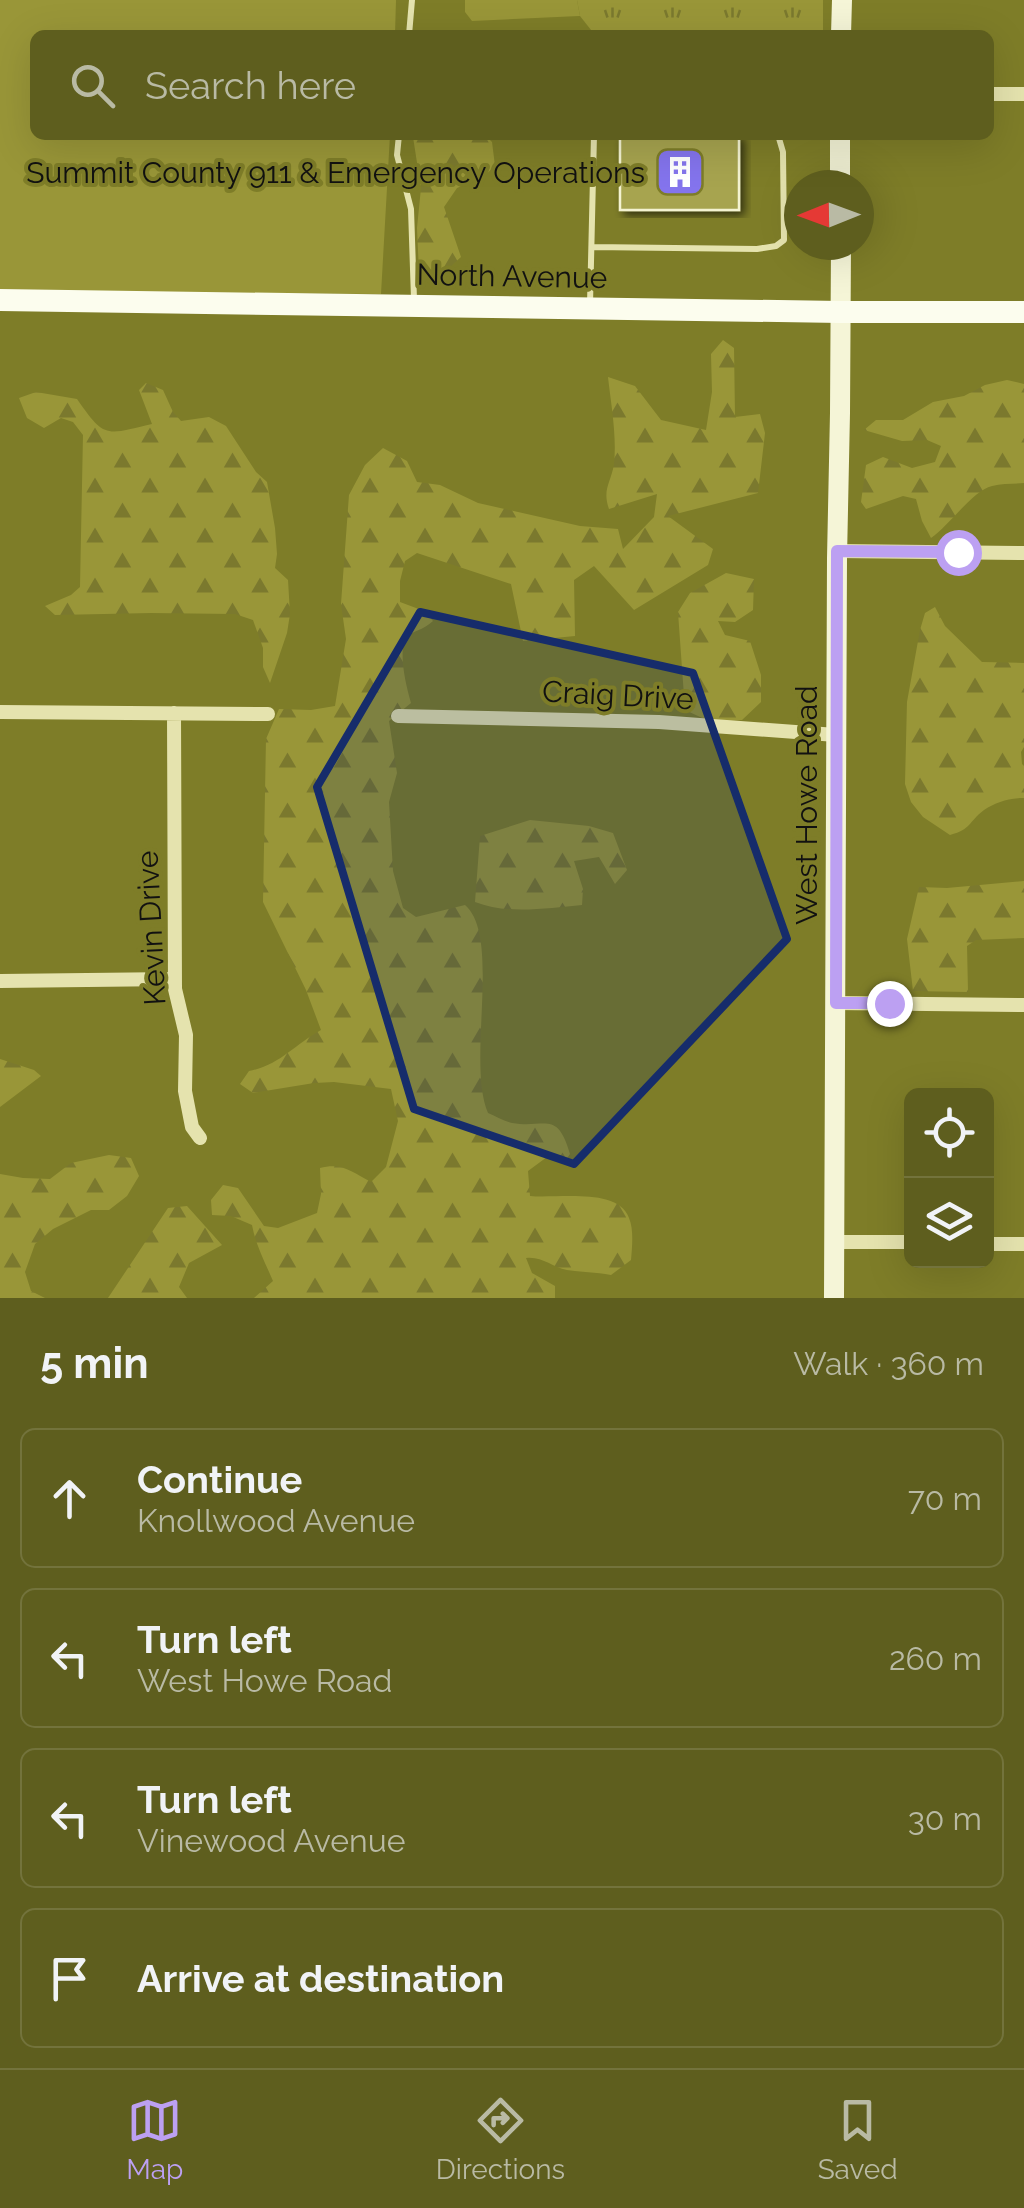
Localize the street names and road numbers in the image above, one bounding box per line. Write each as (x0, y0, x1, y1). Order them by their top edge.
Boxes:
street label: North Avenue (416, 257, 608, 295)
street label: Craig Drive (541, 674, 695, 716)
street label: West Howe Road (789, 685, 824, 925)
street label: Kevin Drive (129, 850, 173, 1006)

